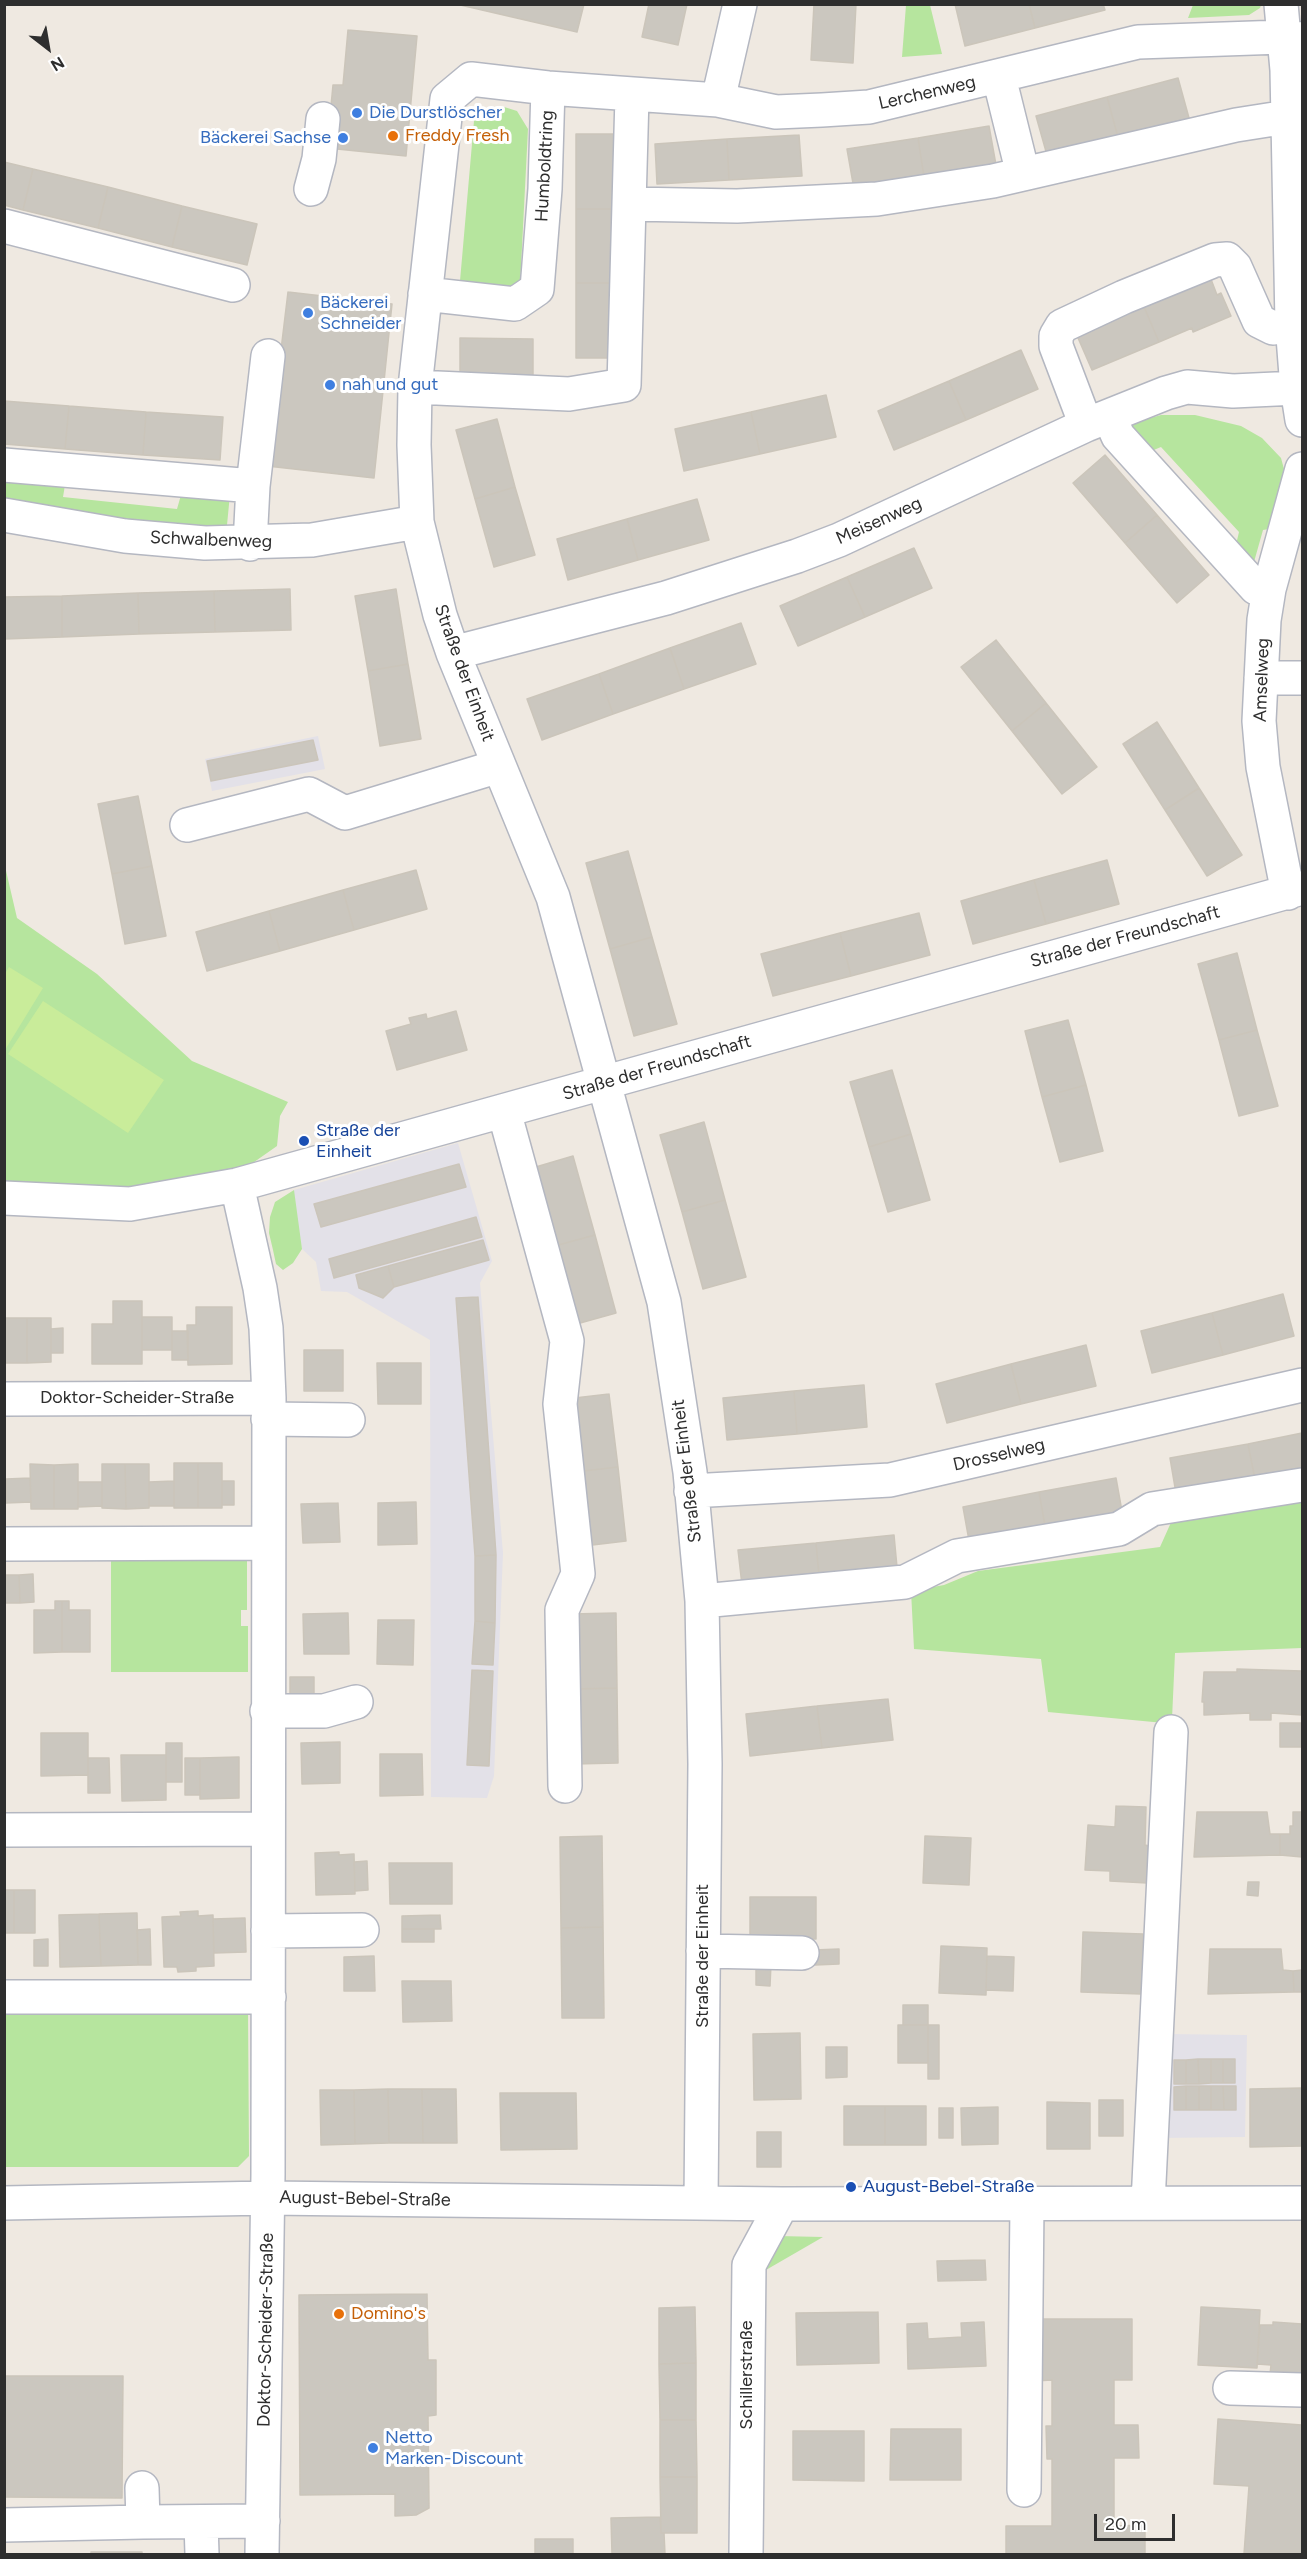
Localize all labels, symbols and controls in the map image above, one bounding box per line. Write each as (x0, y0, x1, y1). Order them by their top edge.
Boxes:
north arrow (18, 18, 78, 78)
text: N (47, 53, 68, 75)
street label: Lerchenweg (876, 71, 978, 115)
place label: Die Durstlöscher (369, 102, 502, 124)
marker: Die Durstlöscher (350, 106, 364, 120)
street label: Humboldtring (531, 109, 559, 223)
place label: Freddy Fresh (405, 125, 509, 147)
place label: Bäckerei Sachse (200, 127, 331, 149)
marker: Freddy Fresh (386, 129, 400, 143)
marker: Bäckerei Sachse (336, 131, 350, 145)
place label: Bäckerei Schneider (320, 292, 401, 334)
marker: Bäckerei Schneider (301, 306, 315, 320)
place label: nah und gut (342, 374, 438, 396)
marker: nah und gut (323, 378, 337, 392)
street label: Meisenweg (833, 492, 925, 550)
street label: Schwalbenweg (149, 527, 273, 553)
street label: Straße der Einheit (429, 602, 499, 744)
street label: Amselweg (1250, 638, 1274, 722)
street label: Straße der Freundschaft (1028, 901, 1222, 973)
street label: Straße der Freundschaft (560, 1031, 754, 1105)
place label: Straße der Einheit (316, 1120, 400, 1162)
marker: Straße der Einheit (297, 1134, 311, 1148)
street label: Doktor-Scheider-Straße (40, 1387, 234, 1409)
street label: Straße der Einheit (667, 1398, 707, 1544)
street label: Drosselweg (951, 1434, 1047, 1476)
street label: Straße der Einheit (692, 1884, 714, 2028)
place label: August-Bebel-Straße (863, 2176, 1034, 2198)
marker: August-Bebel-Straße (844, 2180, 858, 2194)
street label: August-Bebel-Straße (279, 2187, 451, 2211)
street label: Doktor-Scheider-Straße (254, 2233, 278, 2427)
place label: Domino's (351, 2303, 426, 2325)
marker: Domino's (332, 2307, 346, 2321)
street label: Schillerstraße (736, 2320, 758, 2430)
place label: Netto Marken-Discount (385, 2427, 523, 2470)
marker: Netto Marken-Discount (366, 2441, 380, 2455)
scale bar (1097, 2502, 1178, 2540)
text: 20 m (1105, 2513, 1146, 2535)

